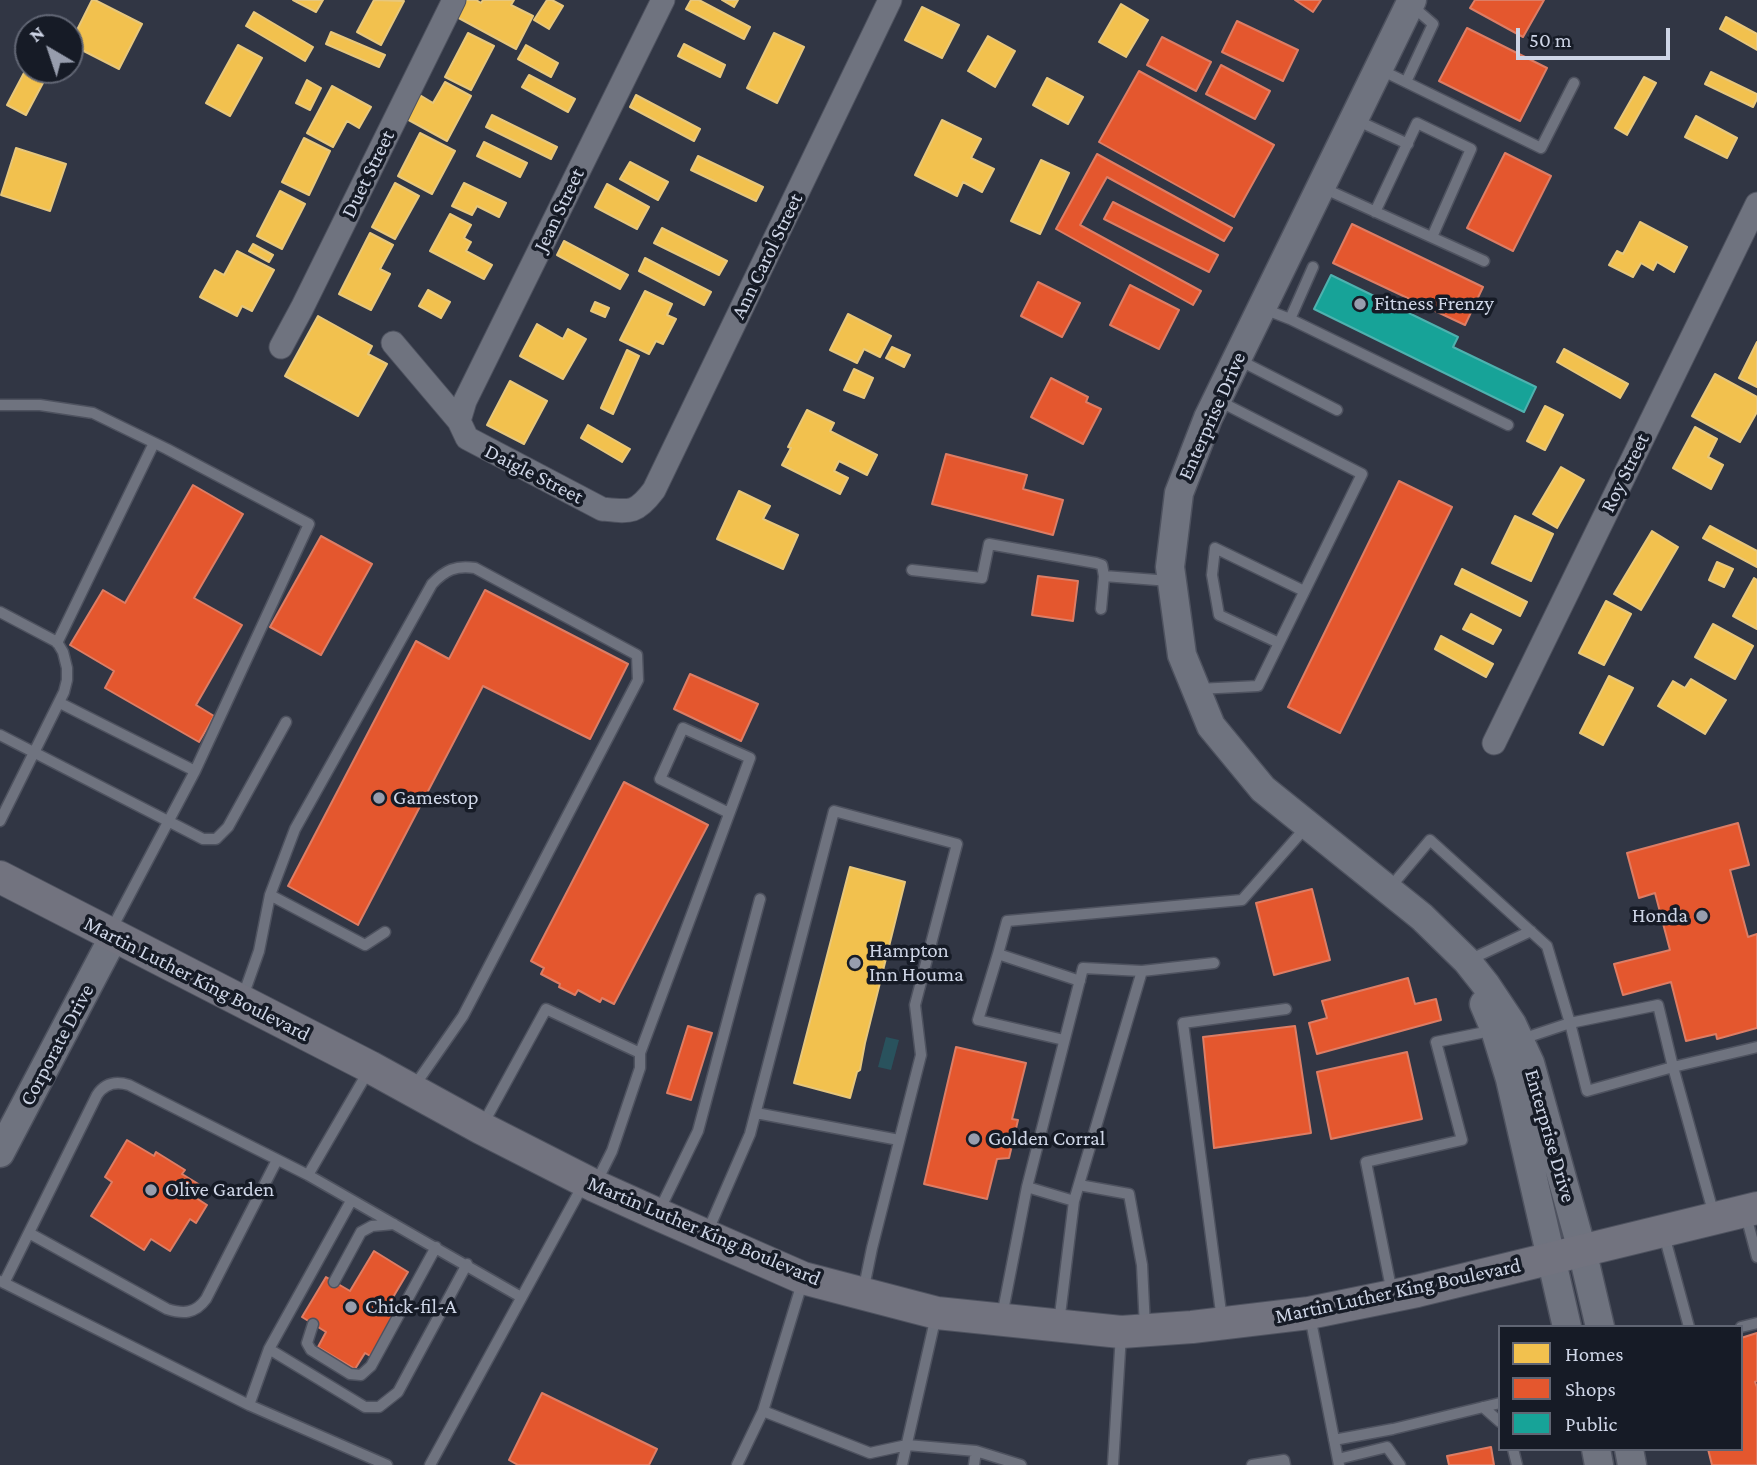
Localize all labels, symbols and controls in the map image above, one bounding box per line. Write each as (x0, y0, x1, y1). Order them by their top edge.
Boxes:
north arrow (14, 14, 84, 84)
scale bar (1519, 14, 1673, 58)
text: N (25, 22, 48, 46)
text: 50 m (1529, 28, 1572, 52)
street label: Duet Street (336, 126, 400, 222)
street label: Jean Street (528, 164, 590, 256)
street label: Ann Carol Street (726, 189, 808, 323)
place label: Fitness Frenzy (1374, 291, 1494, 317)
marker: Fitness Frenzy (1352, 296, 1368, 312)
street label: Enterprise Drive (1173, 348, 1251, 484)
street label: Roy Street (1595, 429, 1655, 517)
street label: Daigle Street (481, 438, 587, 510)
place label: Gamestop (393, 785, 479, 811)
marker: Gamestop (371, 790, 387, 806)
place label: Honda (1632, 903, 1688, 929)
marker: Honda (1694, 908, 1710, 924)
street label: Martin Luther King Boulevard (80, 911, 314, 1047)
place label: Hampton Inn Houma (869, 938, 964, 988)
marker: Hampton Inn Houma (847, 955, 863, 971)
street label: Corporate Drive (14, 980, 100, 1110)
street label: Enterprise Drive (1519, 1067, 1581, 1205)
place label: Golden Corral (988, 1126, 1105, 1152)
marker: Golden Corral (966, 1131, 982, 1147)
street label: Martin Luther King Boulevard (584, 1170, 824, 1292)
place label: Olive Garden (165, 1177, 274, 1203)
marker: Olive Garden (143, 1182, 159, 1198)
street label: Martin Luther King Boulevard (1273, 1253, 1523, 1329)
place label: Chick-fil-A (365, 1294, 457, 1320)
marker: Chick-fil-A (343, 1299, 359, 1315)
legend (1498, 1325, 1743, 1451)
text: Homes (1565, 1342, 1624, 1366)
text: Shops (1565, 1377, 1616, 1401)
text: Public (1565, 1412, 1617, 1436)

